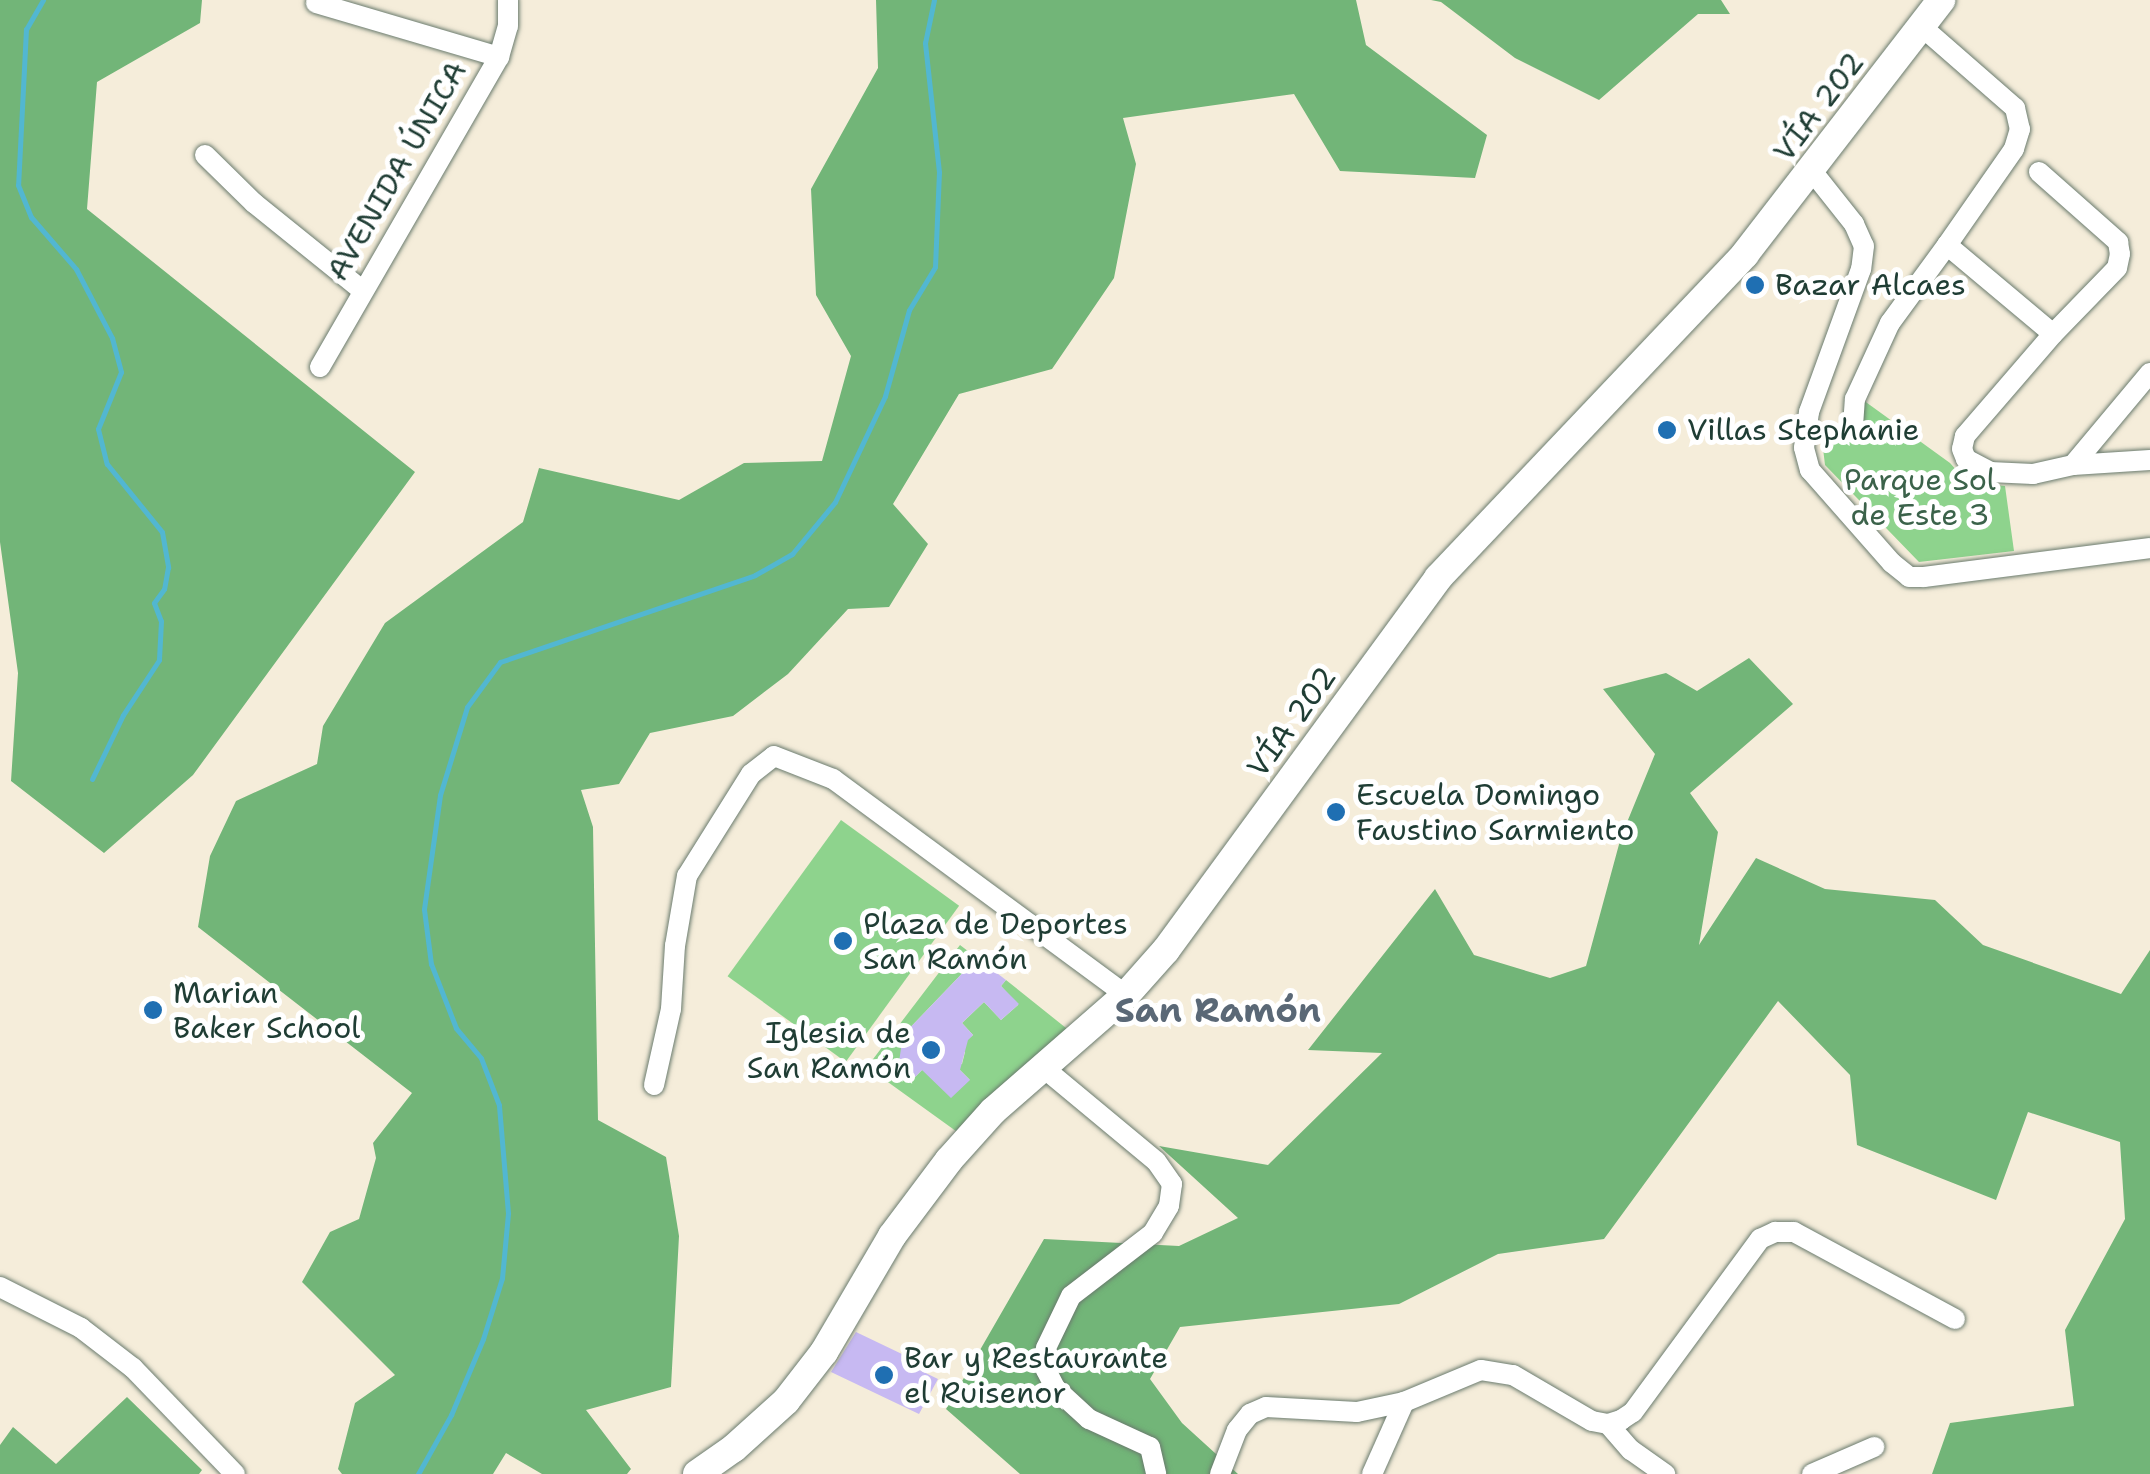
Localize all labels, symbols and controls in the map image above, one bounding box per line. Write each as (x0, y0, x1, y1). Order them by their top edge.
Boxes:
street label: VÍA 202 (1766, 45, 1872, 169)
street label: AVENIDA ÚNICA (320, 55, 474, 287)
place label: Bazar Alcaes (1775, 267, 1966, 303)
marker: Bazar Alcaes (1744, 274, 1766, 296)
place label: Villas Stephanie (1687, 412, 1920, 448)
marker: Villas Stephanie (1656, 419, 1678, 441)
park label: Parque Sol de Este 3 (1844, 462, 1996, 532)
street label: VÍA 202 (1240, 660, 1344, 784)
place label: Escuela Domingo Faustino Sarmiento (1356, 777, 1634, 848)
marker: Escuela Domingo Faustino Sarmiento (1325, 801, 1347, 823)
place label: Plaza de Deportes San Ramón (863, 906, 1128, 976)
marker: Plaza de Deportes San Ramón (832, 930, 854, 952)
place label: Marian Baker School (173, 975, 360, 1046)
district label: San Ramón (1115, 989, 1321, 1031)
marker: Marian Baker School (142, 999, 164, 1021)
place label: Iglesia de San Ramón (747, 1015, 911, 1086)
marker: Iglesia de San Ramón (920, 1039, 942, 1061)
place label: Bar y Restaurante el Ruisenor (904, 1340, 1168, 1410)
marker: Bar y Restaurante el Ruisenor (873, 1364, 895, 1386)

